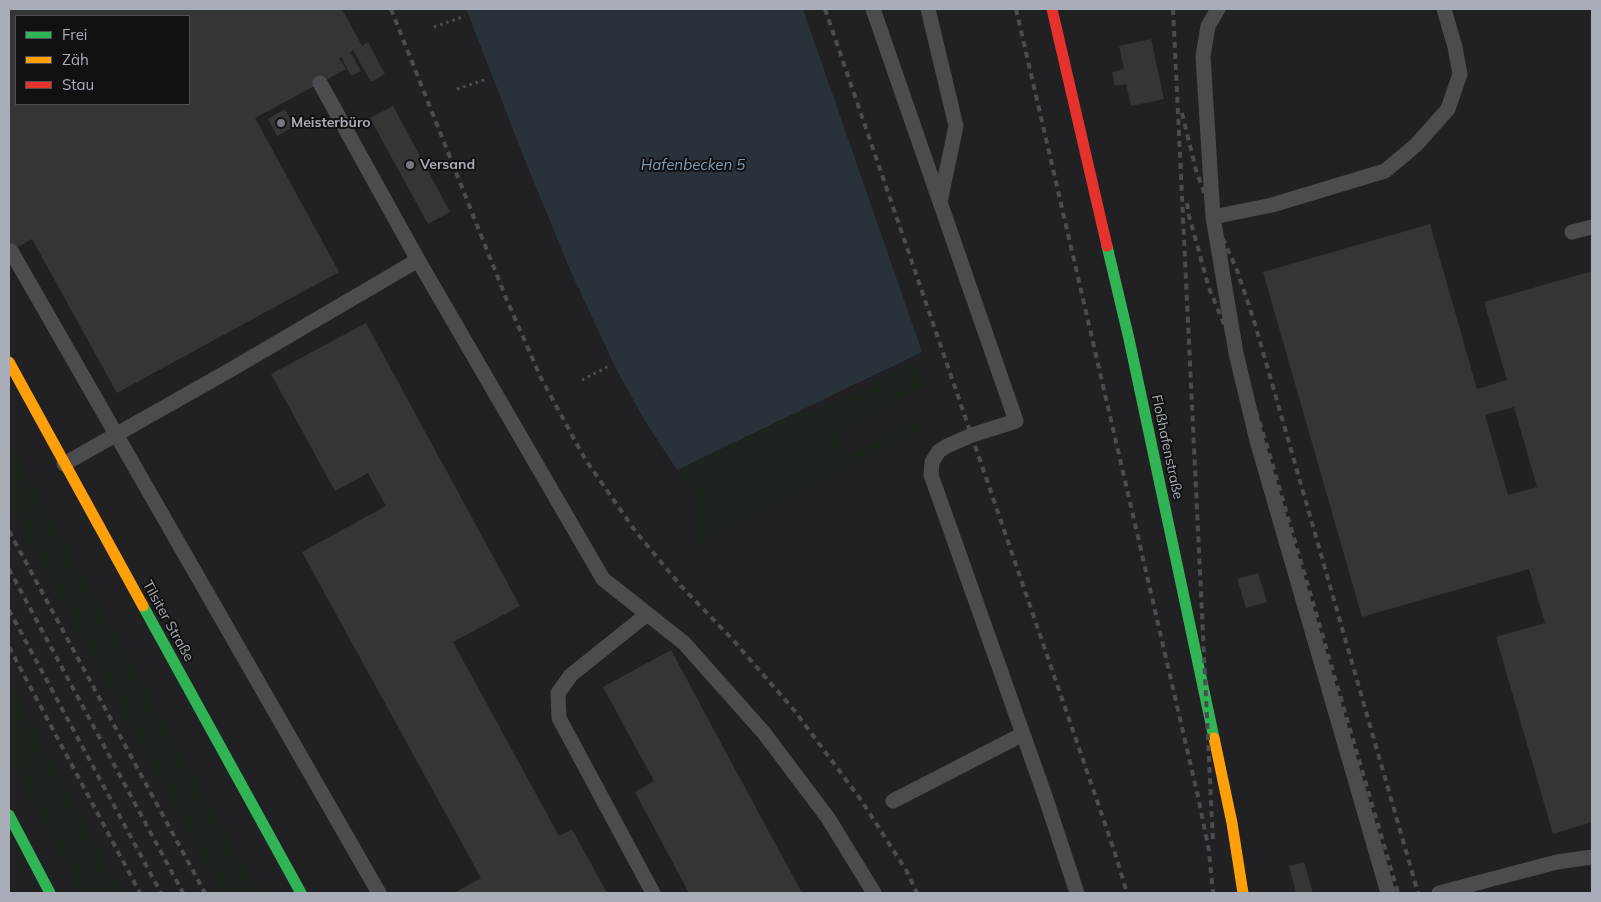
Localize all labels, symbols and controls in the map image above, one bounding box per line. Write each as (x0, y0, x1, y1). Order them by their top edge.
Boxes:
legend (15, 15, 190, 105)
text: Frei (62, 25, 87, 44)
text: Zäh (62, 50, 89, 69)
text: Stau (62, 75, 94, 94)
place label: Meisterbüro (291, 115, 371, 131)
marker: Meisterbüro (275, 117, 287, 129)
water label: Hafenbecken 5 (641, 156, 745, 174)
place label: Versand (420, 157, 475, 173)
marker: Versand (404, 159, 416, 171)
street label: Floßhafenstraße (1148, 393, 1186, 501)
street label: Tilsiter Straße (139, 578, 197, 664)

